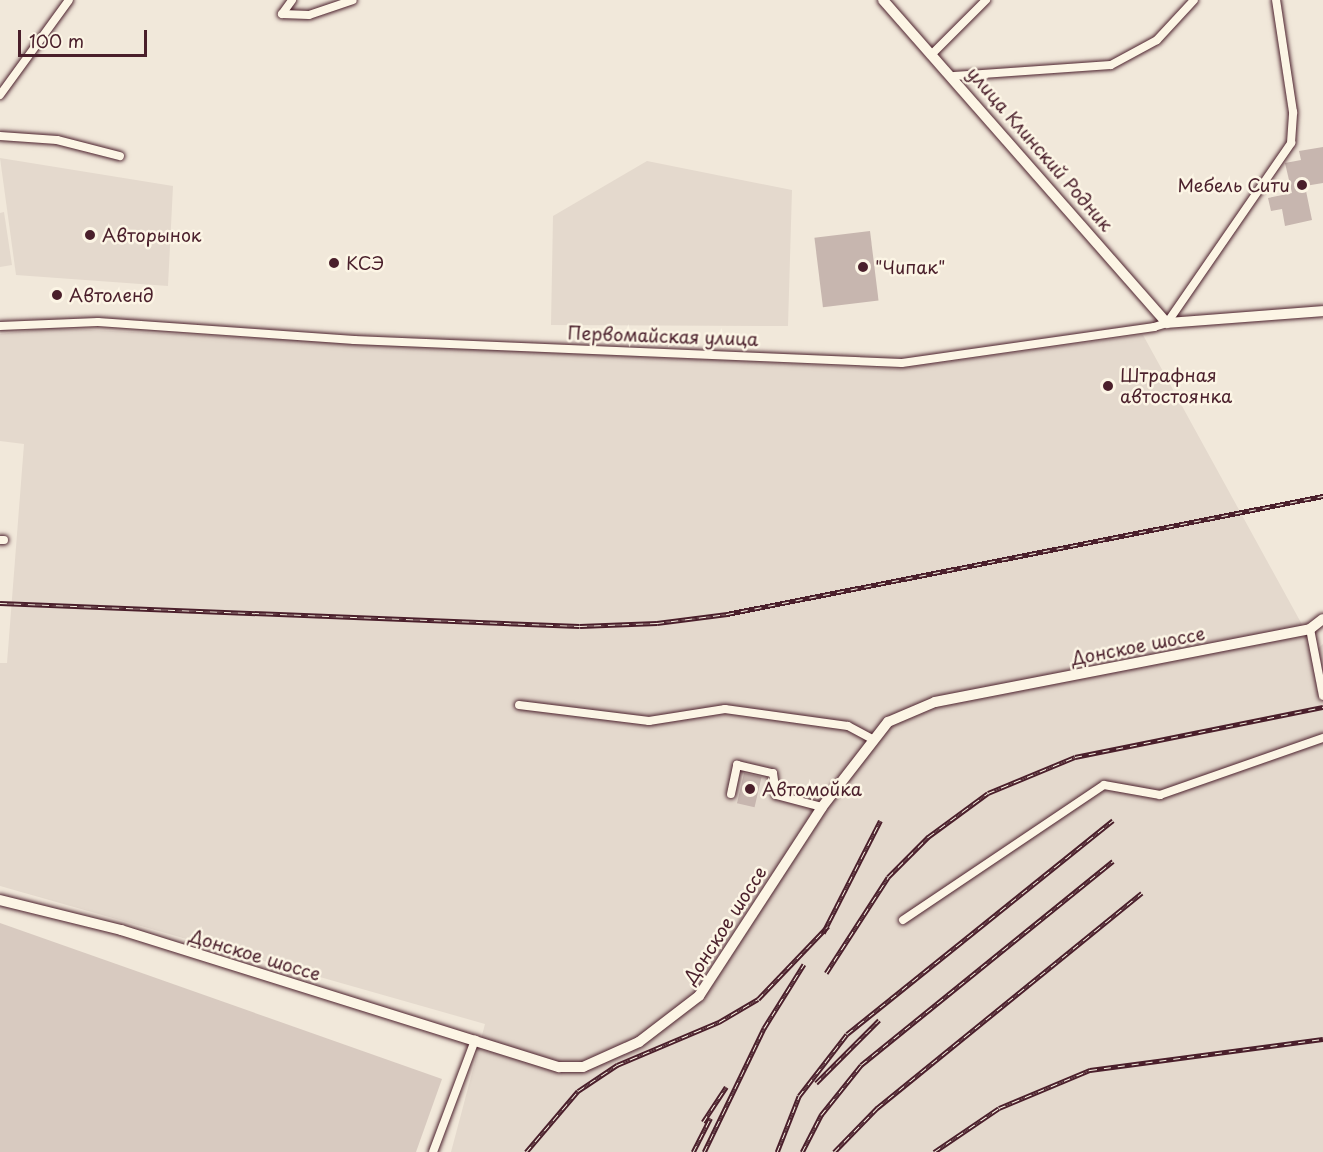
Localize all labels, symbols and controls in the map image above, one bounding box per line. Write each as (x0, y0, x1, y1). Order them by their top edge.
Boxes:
scale bar (21, 18, 150, 56)
text: 100 m (29, 27, 84, 54)
street label: улица Клинский Родник (962, 62, 1118, 236)
place label: Мебель Сити (1177, 174, 1290, 196)
marker: Мебель Сити (1295, 178, 1309, 192)
place label: Авторынок (102, 224, 202, 246)
marker: Авторынок (83, 228, 97, 242)
place label: КСЭ (346, 252, 384, 274)
marker: КСЭ (327, 256, 341, 270)
place label: "Чипак" (875, 256, 945, 278)
marker: "Чипак" (856, 260, 870, 274)
place label: Автоленд (69, 284, 154, 306)
marker: Автоленд (50, 288, 64, 302)
street label: Первомайская улица (567, 322, 759, 350)
place label: Штрафная автостоянка (1120, 365, 1232, 407)
marker: Штрафная автостоянка (1101, 379, 1115, 393)
street label: Донское шоссе (1069, 622, 1207, 670)
place label: Автомойка (762, 778, 862, 800)
marker: Автомойка (743, 782, 757, 796)
street label: Донское шоссе (679, 862, 771, 988)
street label: Донское шоссе (187, 925, 323, 985)

